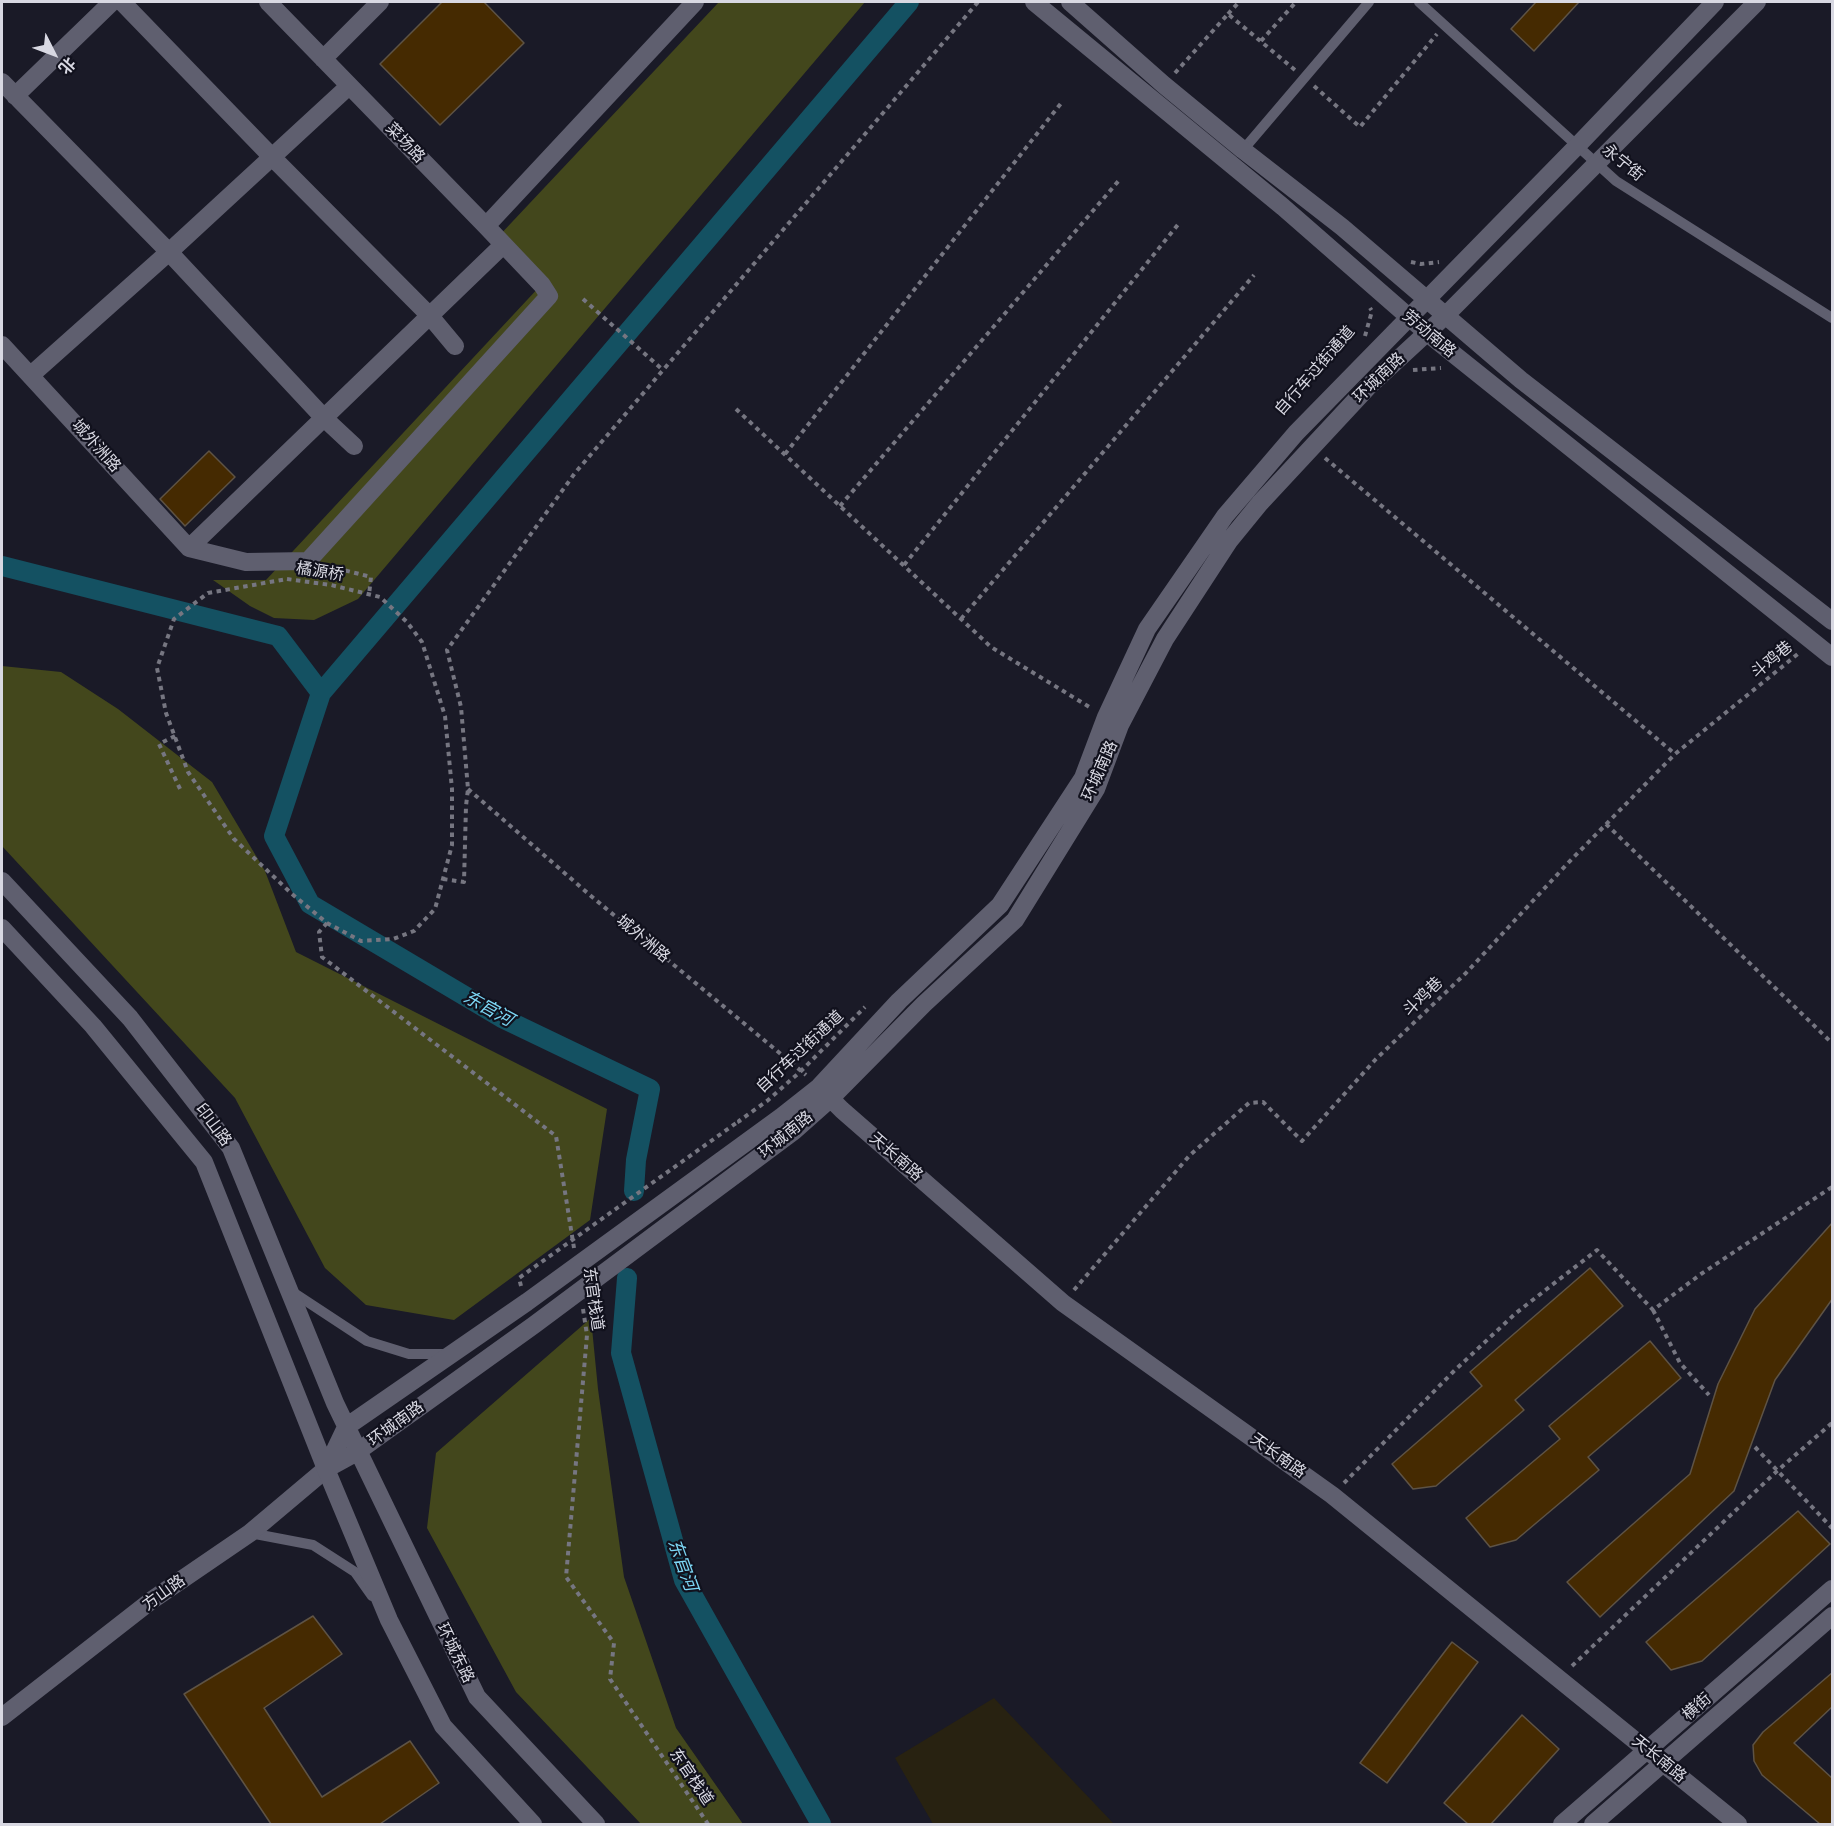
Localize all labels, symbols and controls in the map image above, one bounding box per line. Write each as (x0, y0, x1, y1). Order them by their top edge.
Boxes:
north arrow (24, 24, 84, 84)
text: 北 (55, 53, 80, 79)
street label: 菜场路 (381, 119, 429, 167)
street label: 永宁街 (1598, 140, 1648, 186)
street label: 劳动南路 (1398, 306, 1460, 362)
street label: 自行车过街通道 (1271, 322, 1359, 420)
street label: 环城南路 (1349, 349, 1409, 407)
street label: 城外洲路 (67, 416, 125, 476)
street label: 橘源桥 (295, 559, 345, 585)
street label: 斗鸡巷 (1747, 637, 1797, 683)
street label: 环城南路 (1078, 738, 1122, 804)
street label: 城外洲路 (612, 911, 674, 967)
street label: 斗鸡巷 (1399, 973, 1447, 1021)
water label: 东官河 (459, 986, 517, 1032)
street label: 自行车过街通道 (752, 1007, 848, 1097)
street label: 印山路 (191, 1100, 235, 1150)
street label: 环城南路 (755, 1107, 817, 1163)
street label: 天长南路 (866, 1129, 926, 1185)
street label: 东官栈道 (579, 1266, 607, 1332)
street label: 环城南路 (364, 1397, 428, 1451)
street label: 天长南路 (1246, 1429, 1310, 1483)
water label: 东官河 (663, 1536, 701, 1594)
street label: 方山路 (139, 1571, 189, 1615)
street label: 环城东路 (432, 1620, 478, 1686)
street label: 横街 (1679, 1689, 1715, 1725)
street label: 天长南路 (1628, 1731, 1690, 1787)
street label: 东官栈道 (665, 1745, 717, 1809)

